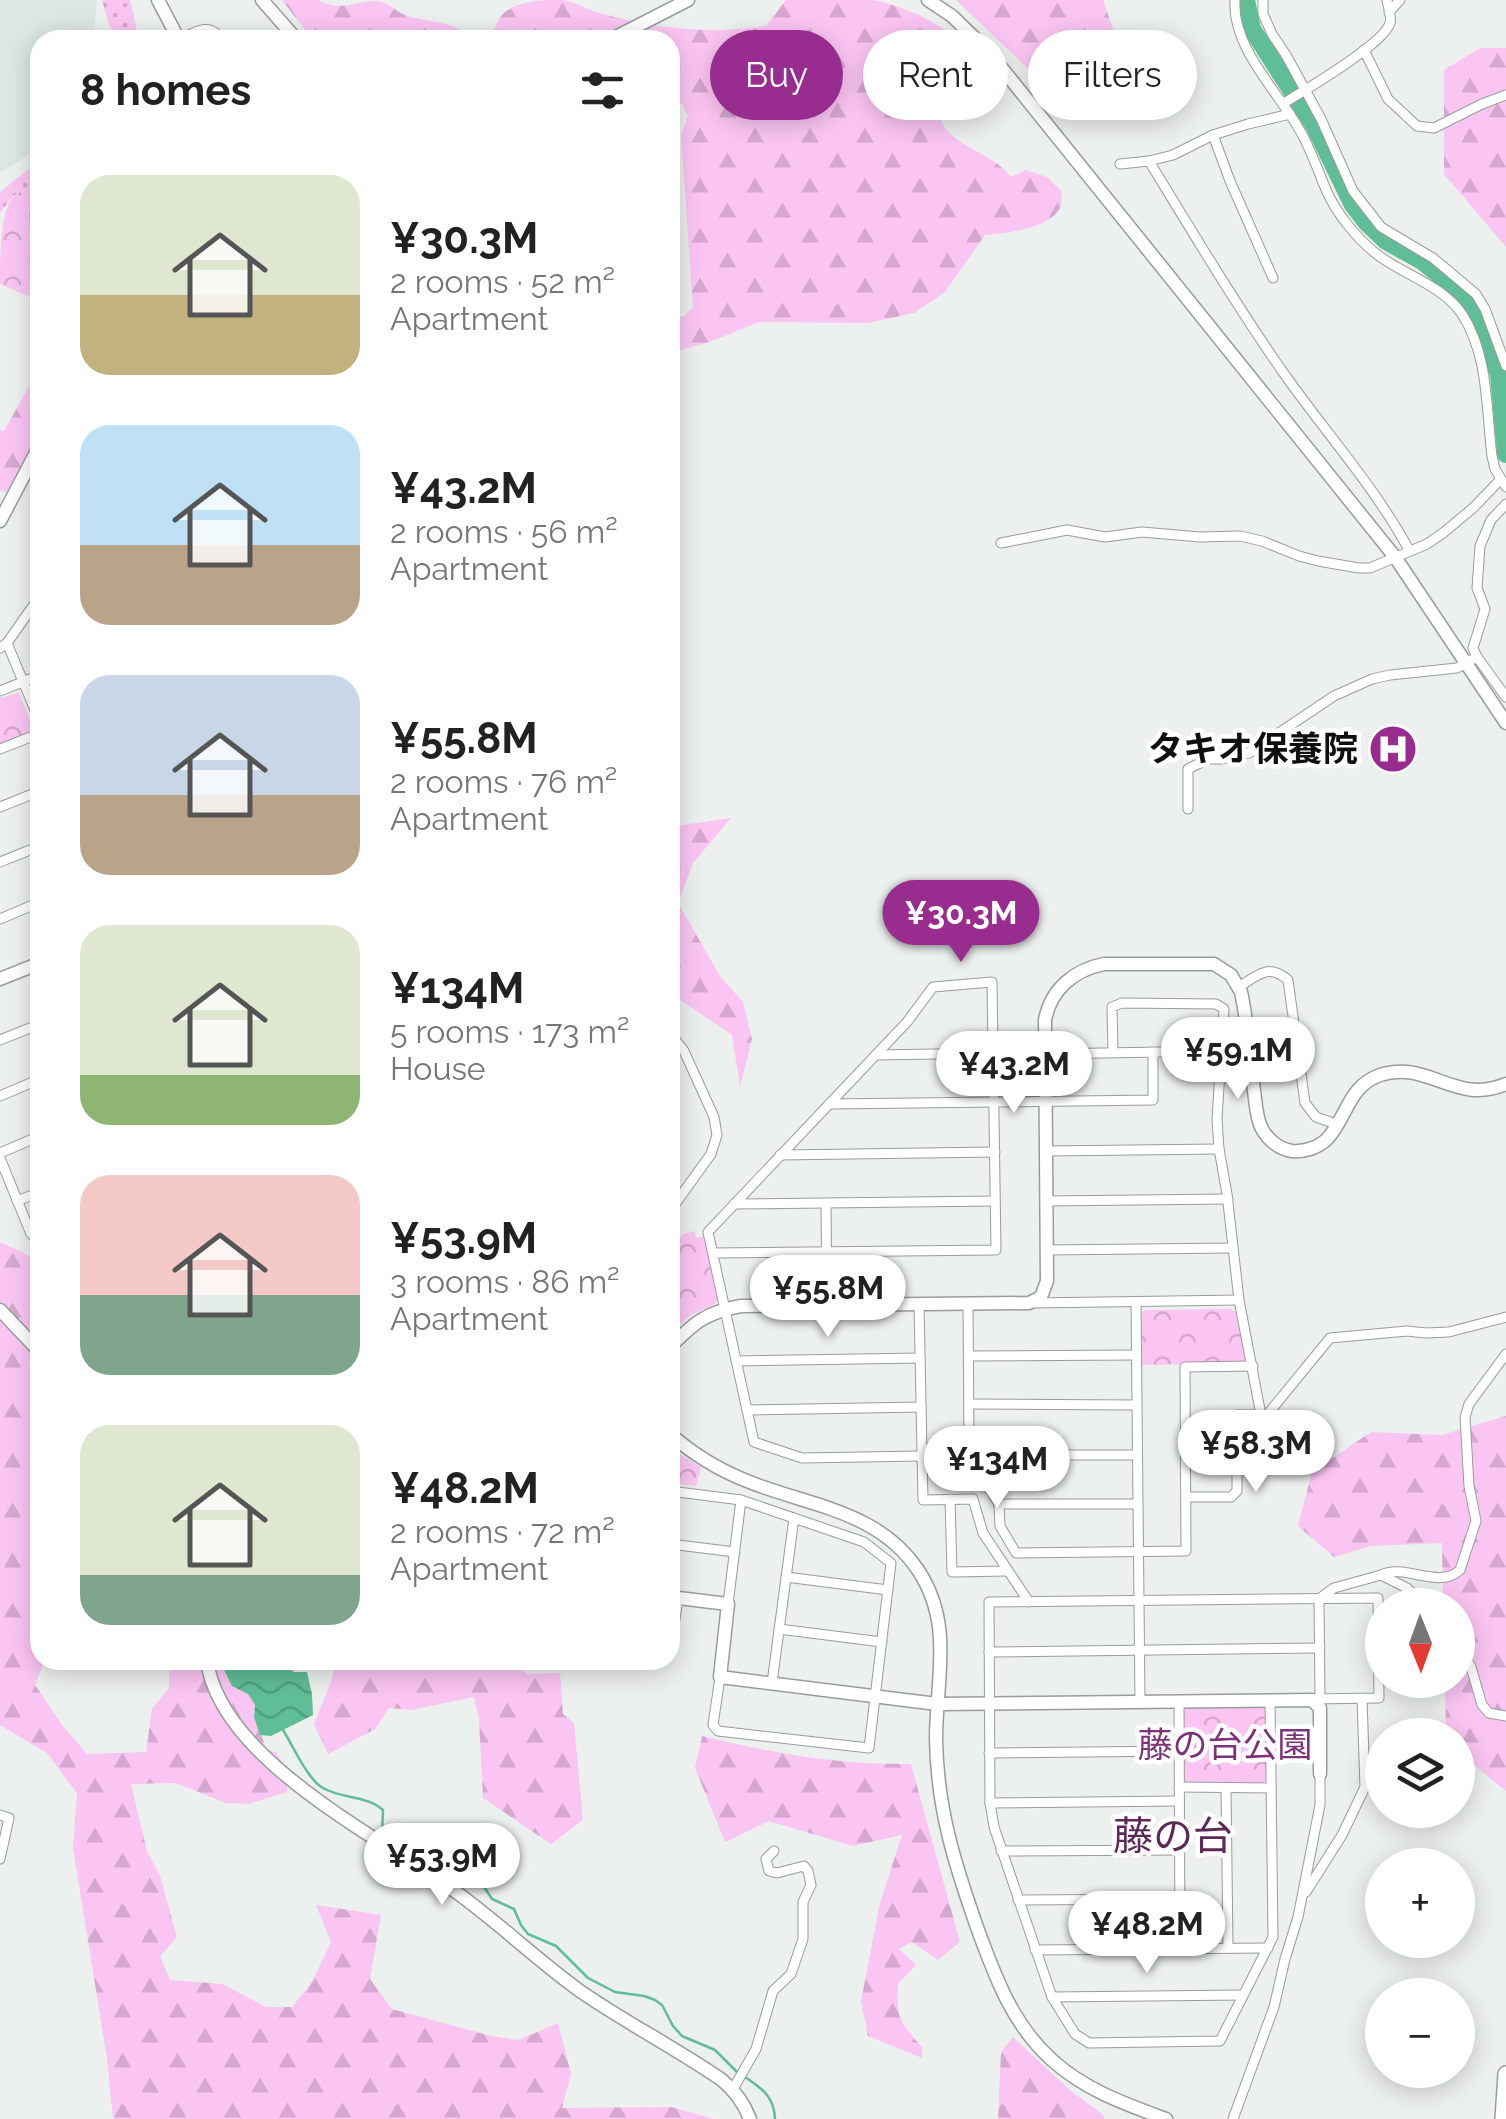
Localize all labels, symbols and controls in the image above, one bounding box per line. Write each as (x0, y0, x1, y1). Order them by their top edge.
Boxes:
chip: Buy (710, 30, 843, 120)
chip: Rent (863, 30, 1008, 120)
chip: Filters (1028, 30, 1197, 120)
icon: filters (575, 63, 630, 118)
text: 8 homes (80, 66, 251, 115)
text: ¥30.3M (390, 214, 538, 263)
icon: home (160, 215, 280, 335)
text: 2 rooms · 52 m² (390, 263, 615, 300)
text: Apartment (390, 300, 548, 337)
text: ¥43.2M (390, 464, 537, 513)
icon: home (160, 465, 280, 585)
text: 2 rooms · 56 m² (390, 513, 618, 550)
text: Apartment (390, 550, 548, 587)
text: ¥55.8M (390, 714, 538, 763)
icon: home (160, 715, 280, 835)
hospital icon: タキオ保養院 (1367, 723, 1419, 775)
place label: タキオ保養院 (1148, 728, 1358, 769)
text: 2 rooms · 76 m² (390, 763, 617, 800)
text: Apartment (390, 800, 548, 837)
pin: ¥30.3M (880, 880, 1042, 965)
text: ¥30.3M (904, 894, 1018, 931)
text: ¥134M (390, 964, 524, 1013)
icon: home (160, 965, 280, 1085)
text: 5 rooms · 173 m² (390, 1013, 629, 1050)
pin: ¥59.1M (1157, 1017, 1319, 1102)
pin: ¥43.2M (933, 1031, 1095, 1116)
text: ¥59.1M (1183, 1031, 1293, 1068)
text: ¥43.2M (958, 1045, 1070, 1082)
text: House (390, 1050, 486, 1087)
text: ¥53.9M (390, 1214, 537, 1263)
icon: home (160, 1215, 280, 1335)
pin: ¥55.8M (747, 1255, 909, 1340)
text: 3 rooms · 86 m² (390, 1263, 620, 1300)
text: ¥55.8M (772, 1269, 884, 1306)
text: Apartment (390, 1300, 548, 1337)
pin: ¥58.3M (1175, 1410, 1337, 1495)
text: ¥58.3M (1200, 1424, 1312, 1461)
pin: ¥134M (927, 1426, 1067, 1511)
text: ¥134M (946, 1440, 1048, 1477)
text: ¥48.2M (390, 1464, 539, 1513)
icon: home (160, 1465, 280, 1585)
text: 2 rooms · 72 m² (390, 1513, 615, 1550)
text: Apartment (390, 1550, 548, 1587)
north arrow (1365, 1588, 1475, 1698)
map controls (1365, 1588, 1475, 2088)
button: layers (1365, 1718, 1475, 1828)
park label: 藤の台公園 (1137, 1724, 1313, 1765)
district label: 藤の台 (1113, 1812, 1233, 1859)
pin: ¥53.9M (361, 1823, 523, 1908)
text: ¥53.9M (386, 1837, 498, 1874)
button: + (1365, 1848, 1475, 1958)
pin: ¥48.2M (1066, 1891, 1228, 1976)
text: ¥48.2M (1090, 1905, 1204, 1942)
button: − (1365, 1978, 1475, 2088)

